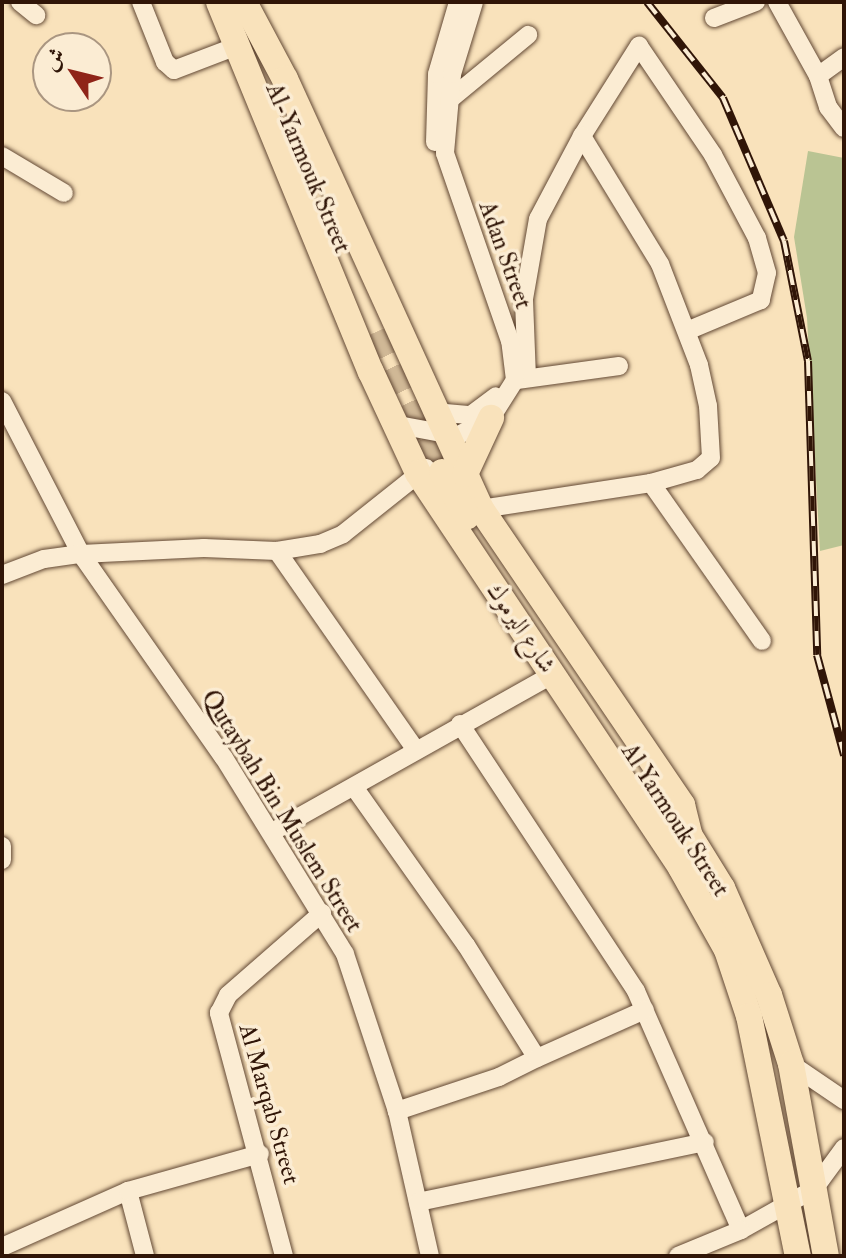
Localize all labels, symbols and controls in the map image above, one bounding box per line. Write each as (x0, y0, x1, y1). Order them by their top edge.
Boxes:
north arrow (32, 32, 112, 112)
text: ش (36, 42, 72, 76)
street label: Al-Yarmouk Street (259, 79, 357, 257)
street label: Adan Street (472, 197, 538, 313)
street label: شارع اليرموك (480, 577, 562, 679)
street label: Qutaybah Bin Muslem Street (196, 685, 368, 937)
street label: Al Yarmouk Street (615, 738, 735, 902)
street label: Al Marqab Street (232, 1021, 306, 1187)

